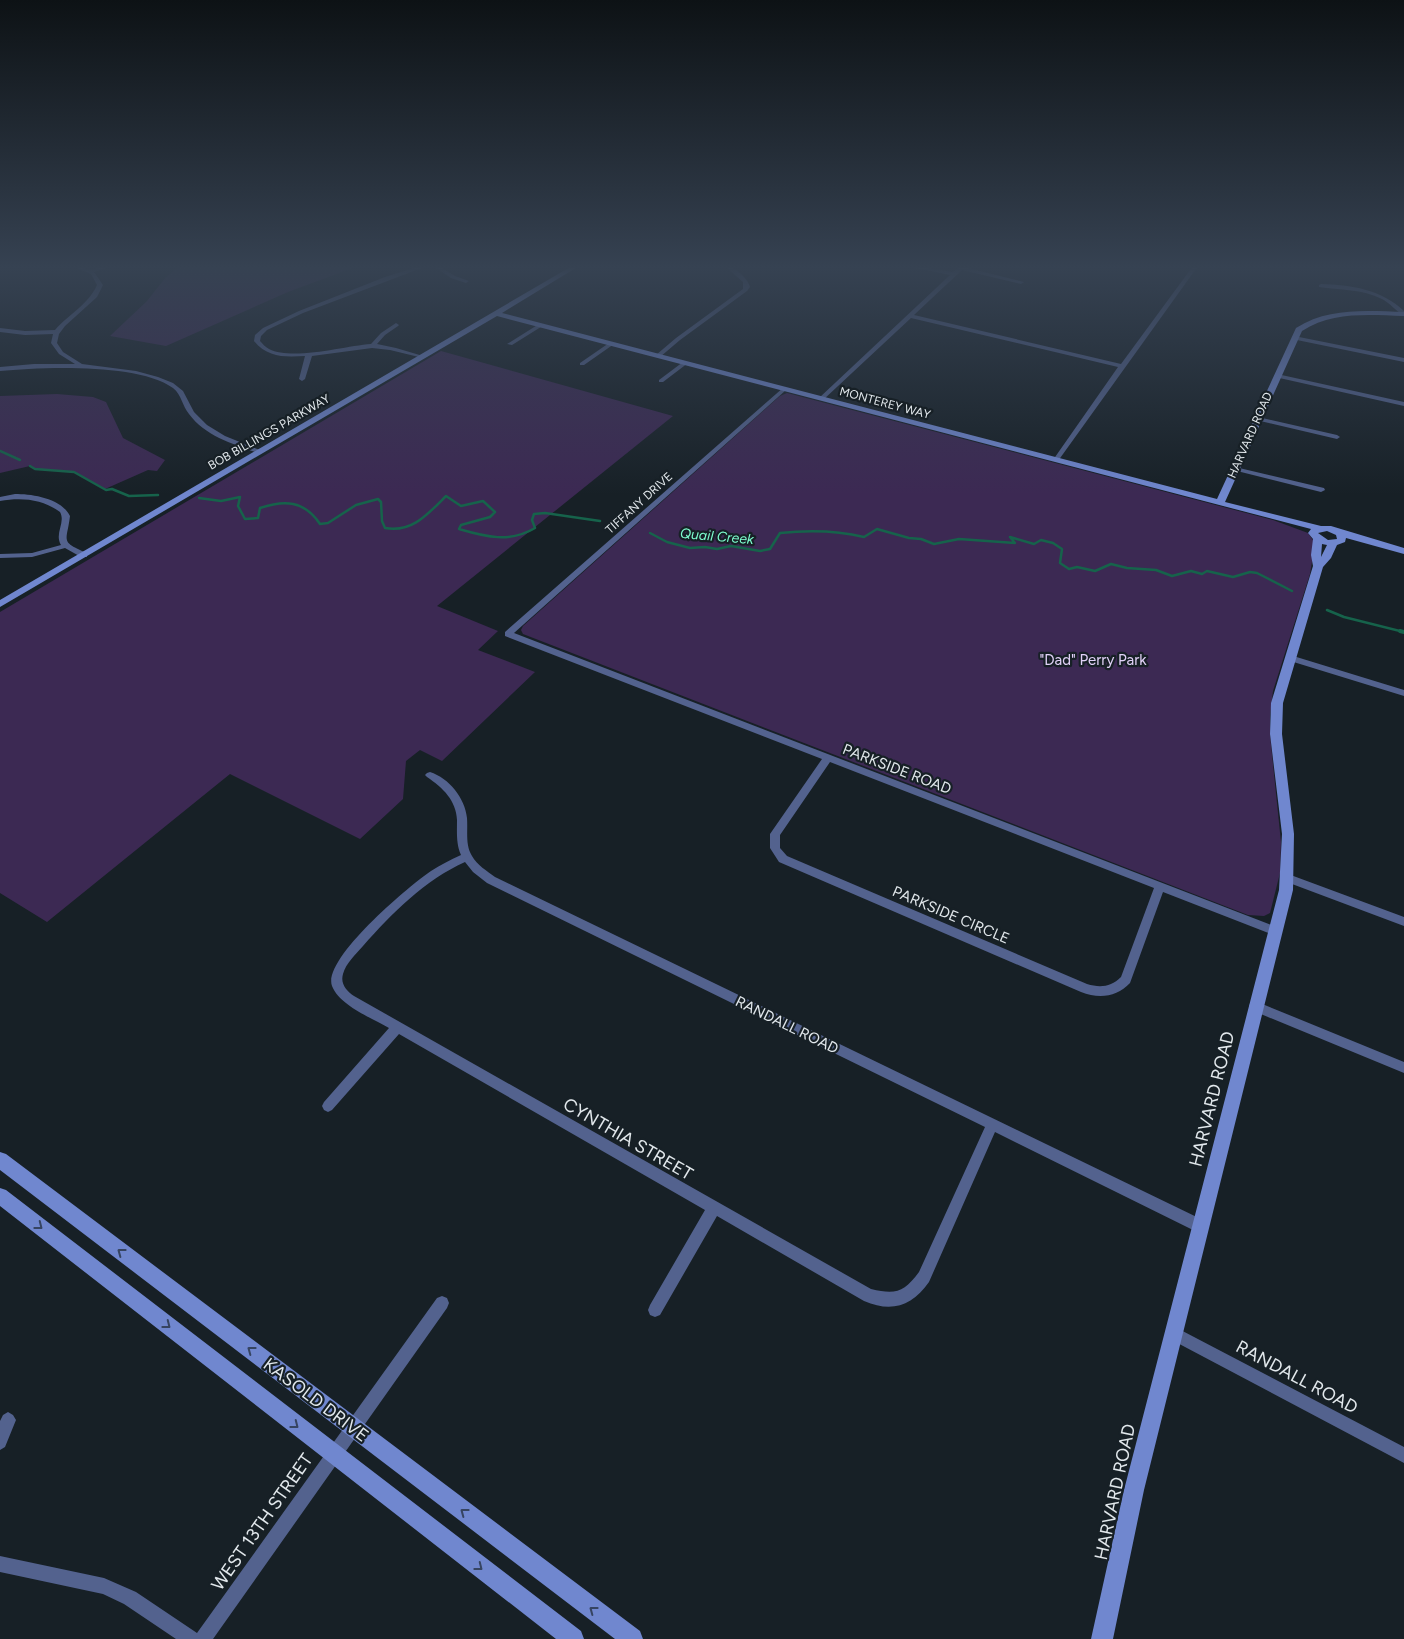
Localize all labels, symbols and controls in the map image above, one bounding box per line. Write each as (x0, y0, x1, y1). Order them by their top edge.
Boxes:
street label: MONTEREY WAY (838, 384, 933, 422)
street label: HARVARD ROAD (1225, 390, 1275, 480)
street label: BOB BILLINGS PARKWAY (206, 391, 333, 473)
street label: TIFFANY DRIVE (603, 469, 675, 537)
water label: Quail Creek (679, 525, 756, 548)
park label: "Dad" Perry Park (1039, 651, 1147, 669)
street label: PARKSIDE ROAD (840, 740, 954, 798)
street label: PARKSIDE CIRCLE (890, 882, 1012, 948)
street label: RANDALL ROAD (733, 992, 841, 1058)
street label: HARVARD ROAD (1185, 1029, 1239, 1169)
street label: CYNTHIA STREET (559, 1093, 697, 1185)
one-way arrow (33, 1220, 42, 1229)
one-way arrow (118, 1249, 127, 1257)
one-way arrow (161, 1319, 171, 1328)
street label: RANDALL ROAD (1232, 1336, 1362, 1418)
one-way arrow (247, 1347, 256, 1356)
street label: KASOLD DRIVE (259, 1353, 373, 1447)
one-way arrow (290, 1419, 299, 1428)
street label: HARVARD ROAD (1090, 1422, 1140, 1562)
street label: WEST 13TH STREET (207, 1449, 318, 1595)
one-way arrow (461, 1509, 470, 1517)
one-way arrow (473, 1561, 483, 1570)
one-way arrow (590, 1607, 599, 1615)

